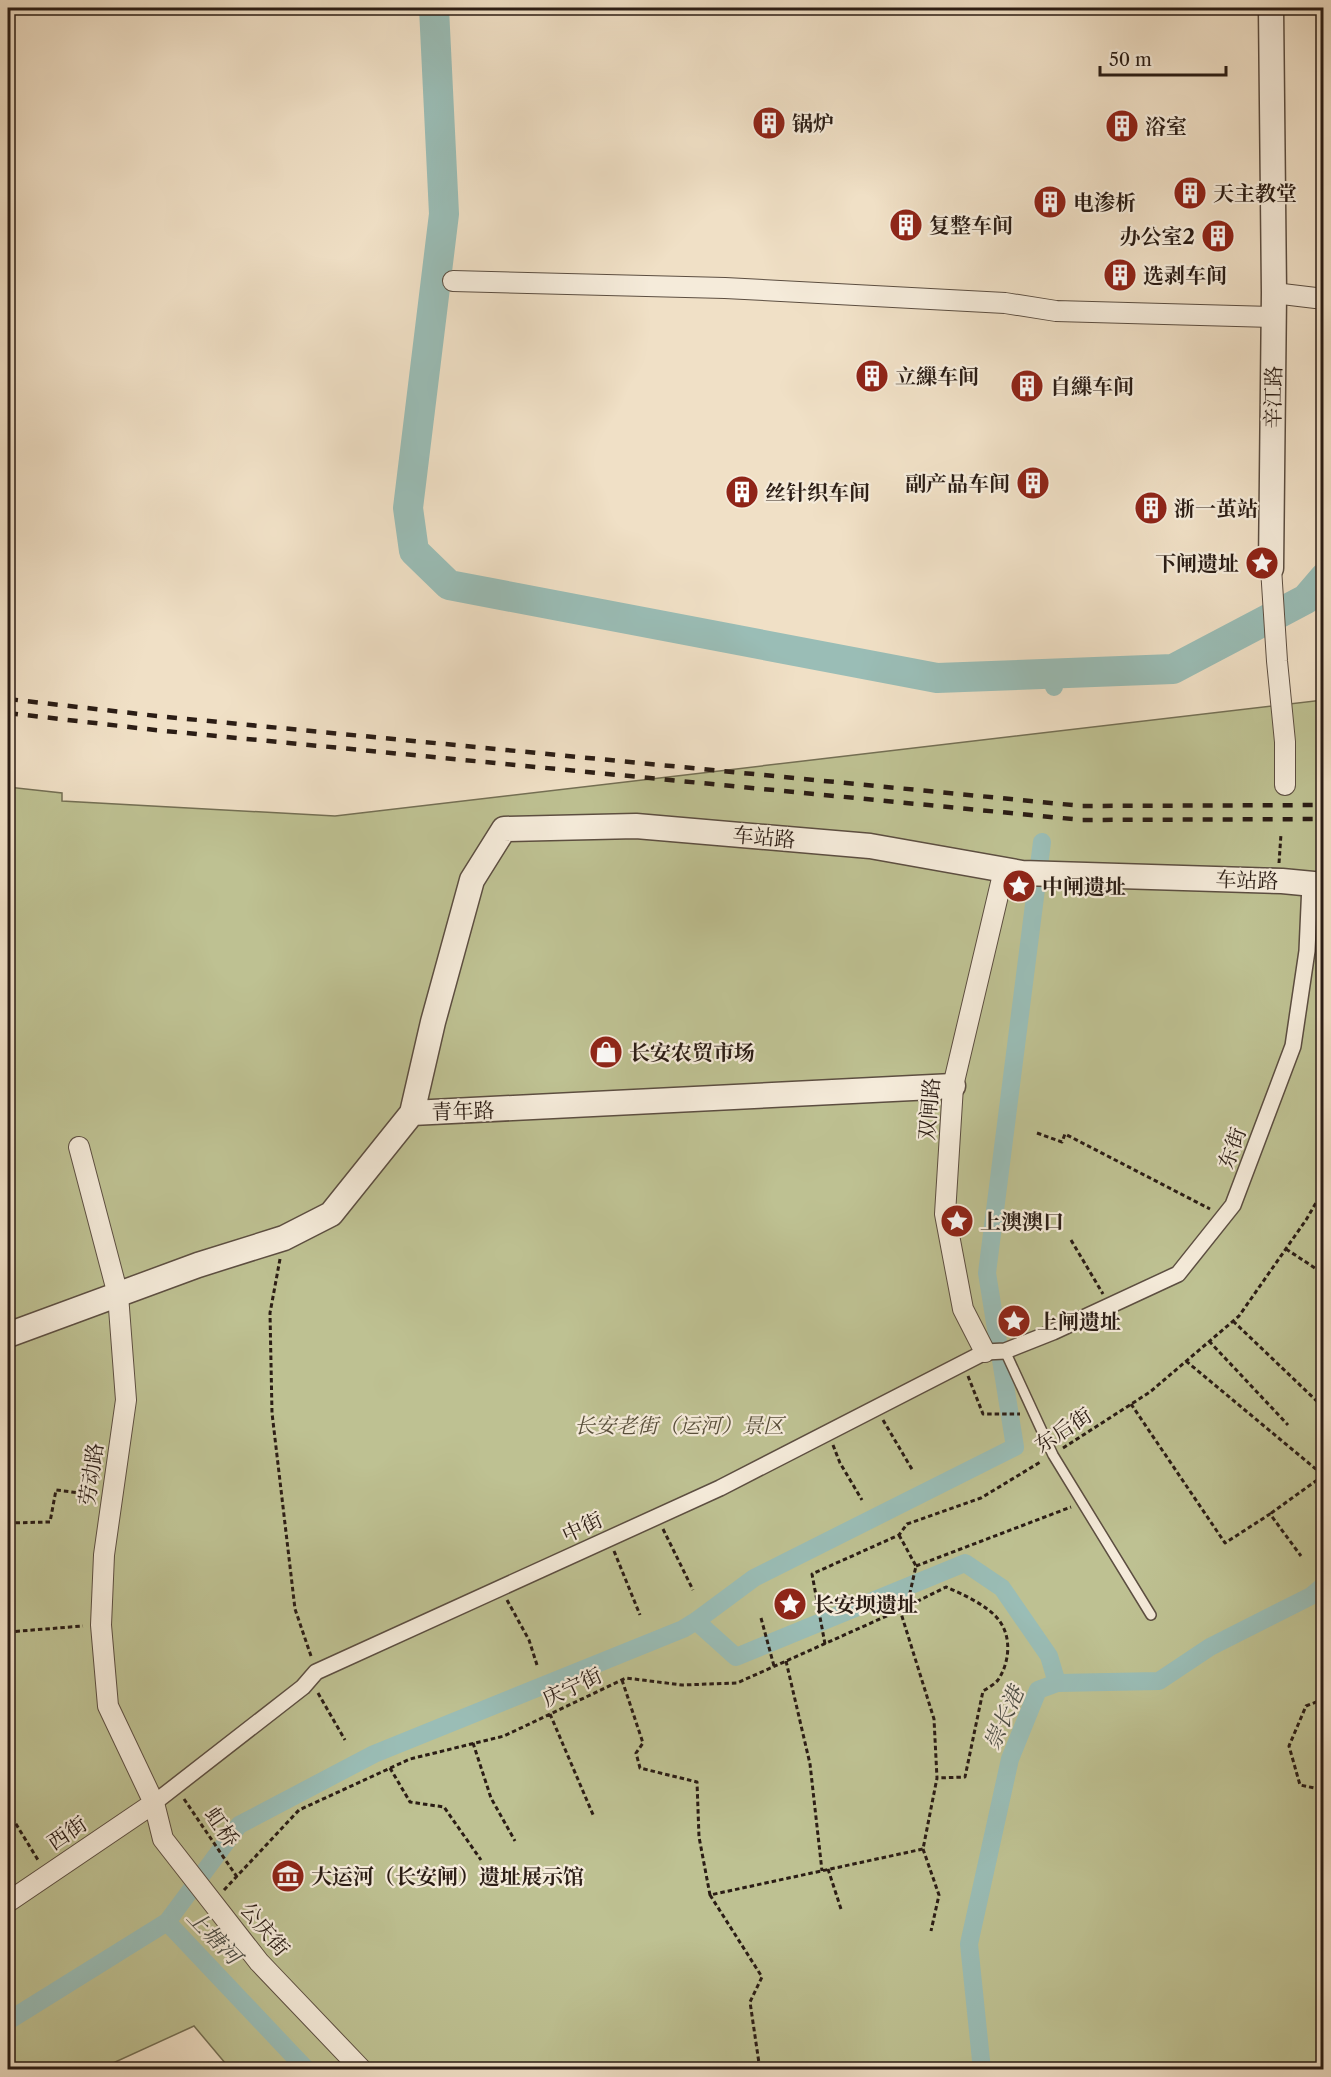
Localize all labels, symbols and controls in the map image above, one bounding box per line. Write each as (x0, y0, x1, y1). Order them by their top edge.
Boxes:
scale bar (1100, 39, 1226, 77)
text: 50 m (1109, 49, 1152, 71)
building icon: 锅炉 (751, 105, 787, 141)
building icon: 浴室 (1104, 108, 1140, 144)
place label: 锅炉 (792, 111, 834, 136)
place label: 浴室 (1145, 114, 1187, 139)
building icon: 天主教堂 (1172, 175, 1208, 211)
place label: 天主教堂 (1213, 181, 1297, 206)
building icon: 电渗析 (1032, 184, 1068, 220)
place label: 电渗析 (1073, 190, 1136, 215)
building icon: 复整车间 (888, 207, 924, 243)
place label: 复整车间 (929, 213, 1013, 238)
building icon: 办公室2 (1200, 218, 1236, 254)
place label: 办公室2 (1120, 224, 1195, 249)
building icon: 选剥车间 (1102, 257, 1138, 293)
place label: 选剥车间 (1143, 263, 1227, 288)
building icon: 立繅车间 (854, 358, 890, 394)
place label: 立繅车间 (895, 364, 979, 389)
street label: 辛江路 (1260, 365, 1286, 429)
building icon: 自繅车间 (1009, 368, 1045, 404)
place label: 自繅车间 (1050, 374, 1134, 399)
building icon: 副产品车间 (1015, 465, 1051, 501)
place label: 副产品车间 (905, 471, 1010, 496)
building icon: 丝针织车间 (724, 474, 760, 510)
place label: 丝针织车间 (765, 480, 870, 505)
building icon: 浙一茧站 (1133, 490, 1169, 526)
place label: 浙一茧站 (1174, 496, 1258, 521)
place icon: 下闸遗址 (1244, 545, 1280, 581)
place label: 下闸遗址 (1155, 551, 1239, 576)
street label: 车站路 (732, 822, 796, 852)
street label: 车站路 (1215, 866, 1279, 894)
place icon: 中闸遗址 (1001, 868, 1037, 904)
place label: 中闸遗址 (1042, 874, 1126, 899)
shop icon: 长安农贸市场 (588, 1034, 624, 1070)
place label: 长安农贸市场 (629, 1040, 755, 1065)
street label: 双闸路 (914, 1077, 944, 1141)
street label: 青年路 (431, 1097, 495, 1125)
street label: 东街 (1213, 1124, 1251, 1172)
place icon: 上澳澳口 (939, 1203, 975, 1239)
place label: 上澳澳口 (980, 1209, 1064, 1234)
place icon: 上闸遗址 (996, 1303, 1032, 1339)
place label: 上闸遗址 (1037, 1309, 1121, 1334)
street label: 东后街 (1030, 1402, 1096, 1458)
park label: 长安老街（运河）景区 (574, 1413, 787, 1438)
street label: 劳动路 (74, 1441, 108, 1507)
street label: 中街 (558, 1507, 606, 1547)
place icon: 长安坝遗址 (772, 1586, 808, 1622)
place label: 长安坝遗址 (813, 1592, 918, 1617)
street label: 庆宁街 (538, 1662, 606, 1712)
water label: 崇长港 (978, 1680, 1031, 1754)
street label: 虹桥 (200, 1803, 244, 1851)
street label: 西街 (43, 1811, 91, 1855)
museum icon: 大运河（长安闸）遗址展示馆 (270, 1858, 306, 1894)
place label: 大运河（长安闸）遗址展示馆 (311, 1864, 584, 1889)
street label: 公庆街 (235, 1897, 295, 1961)
water label: 上塘河 (181, 1904, 249, 1973)

